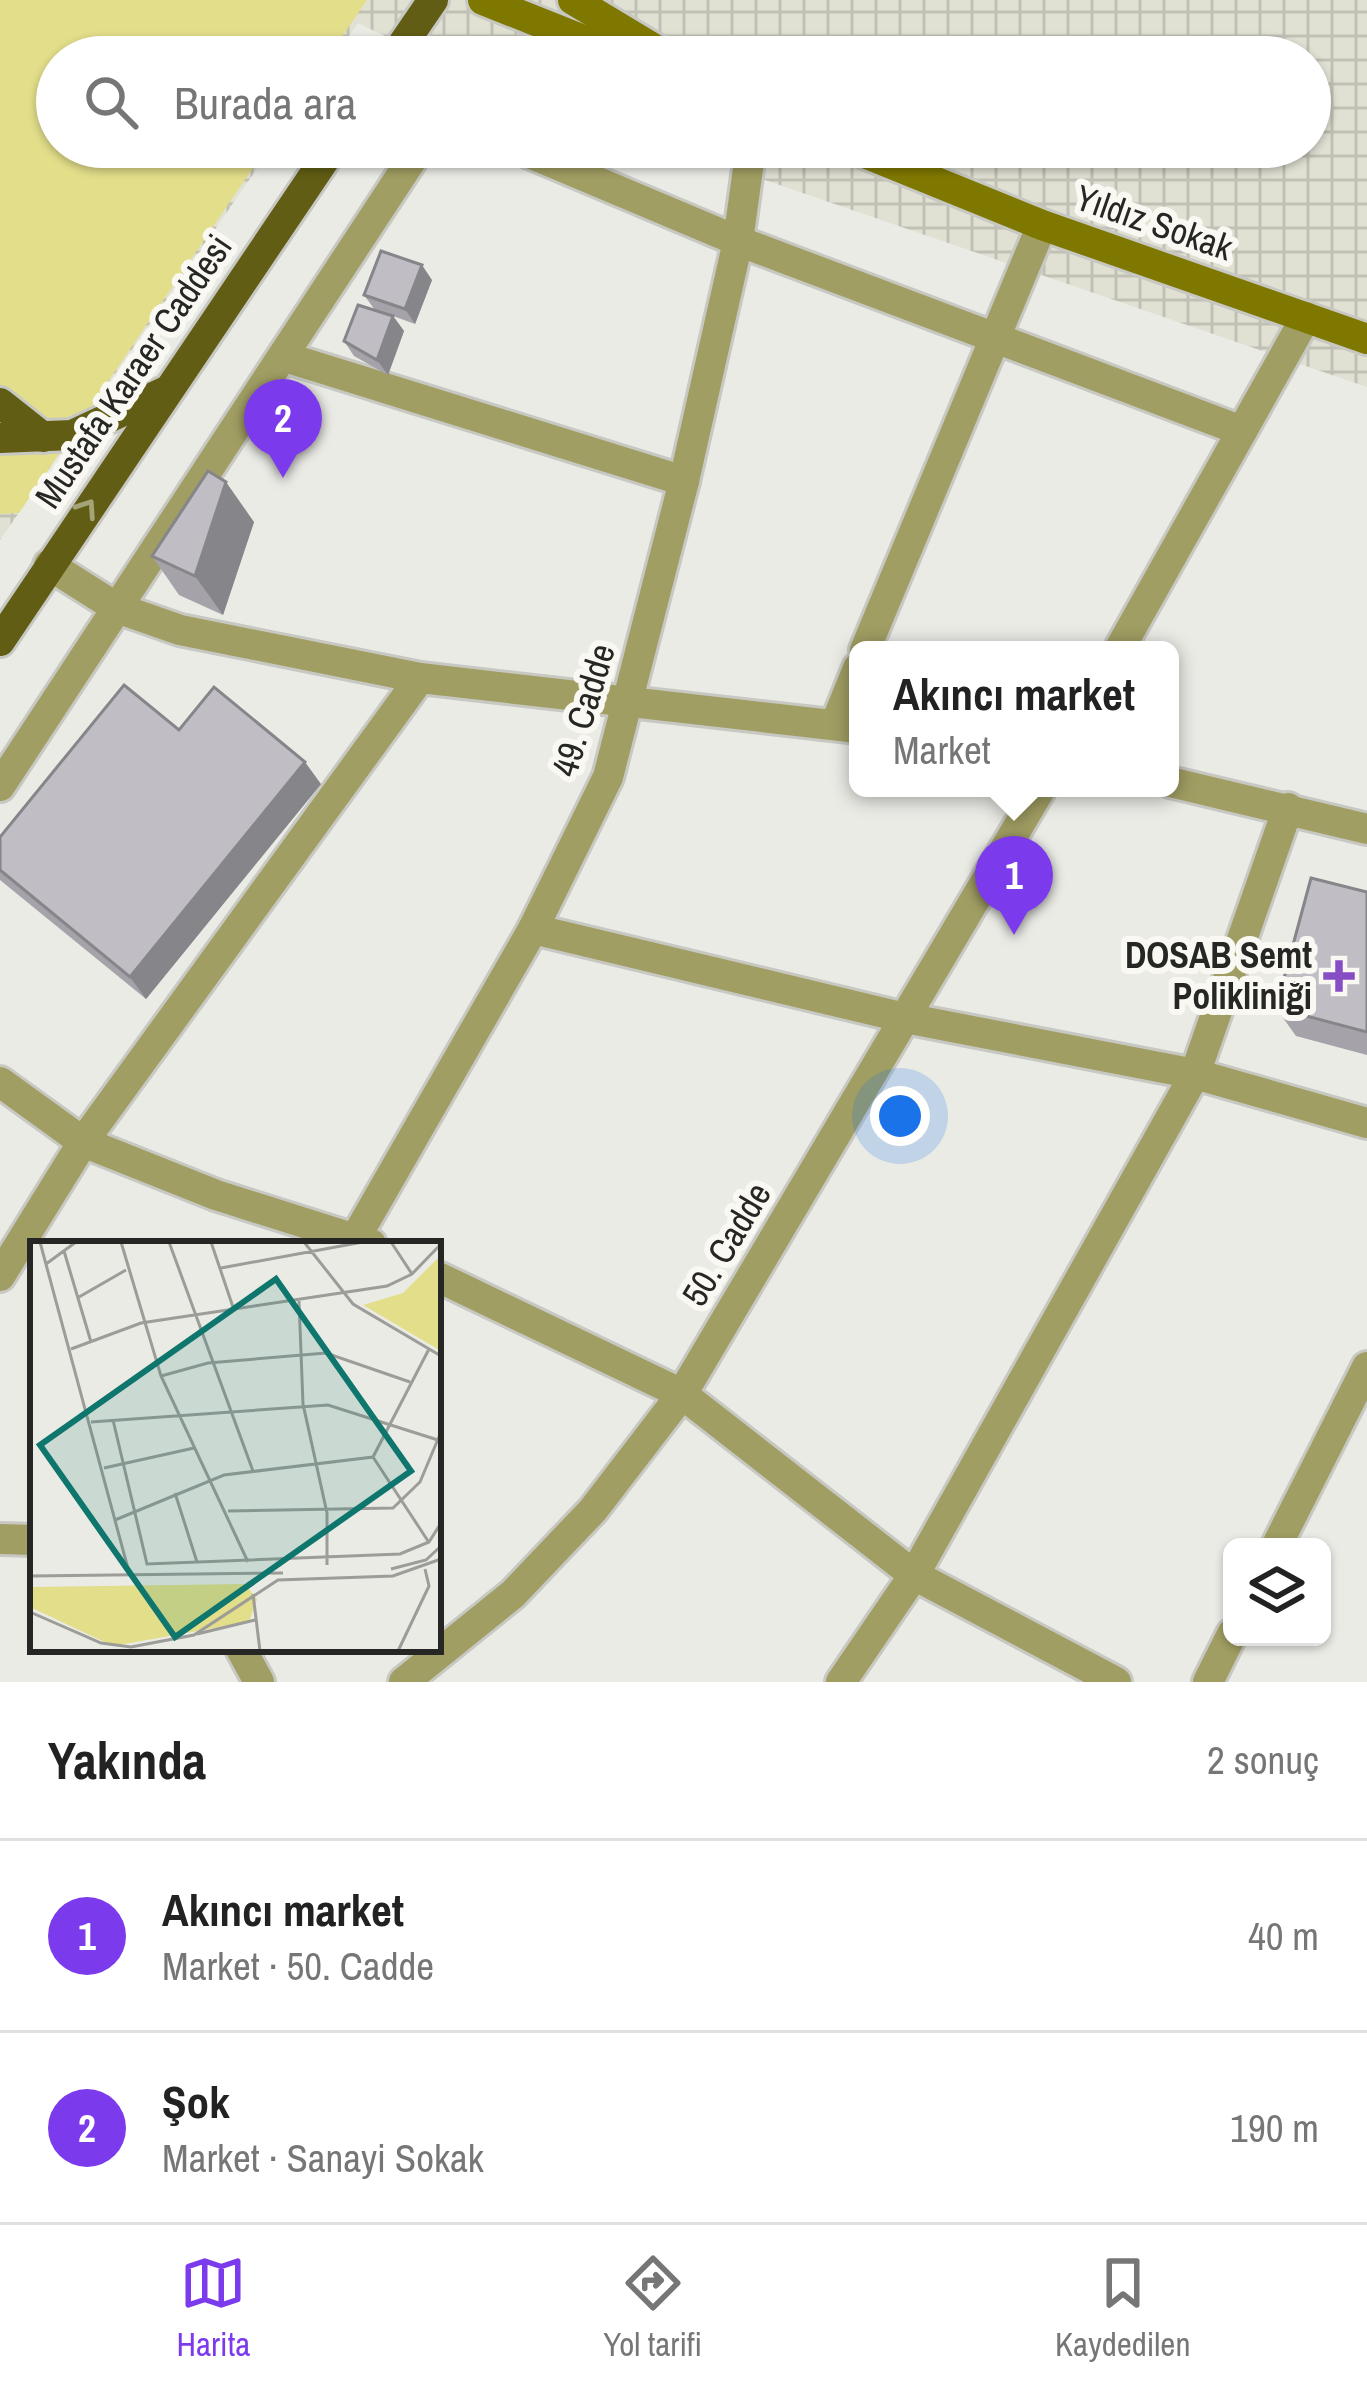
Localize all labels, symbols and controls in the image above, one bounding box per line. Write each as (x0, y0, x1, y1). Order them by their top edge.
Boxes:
search box (36, 36, 1331, 168)
icon: search (78, 69, 144, 135)
text: Burada ara (174, 72, 357, 133)
street label: Yıldız Sokak (1069, 173, 1239, 271)
street label: Mustafa Karaer Caddesi (24, 225, 242, 517)
pin: 2 (244, 379, 322, 478)
one-way arrow (73, 499, 95, 521)
street label: 49. Cadde (540, 638, 626, 782)
popup (849, 641, 1179, 797)
text: Akıncı market (893, 663, 1135, 724)
text: Market (893, 724, 991, 776)
pin: 1 (975, 836, 1053, 935)
place label: DOSAB Semt Polikliniği (1125, 931, 1312, 1020)
marker: DOSAB Semt Polikliniği (1323, 960, 1355, 992)
your location (870, 1086, 930, 1146)
street label: 50. Cadde (670, 1173, 782, 1315)
inset map (30, 1241, 441, 1652)
map controls (1223, 1538, 1331, 1646)
button: layers (1223, 1538, 1331, 1646)
text: Yakında (48, 1726, 206, 1795)
text: 2 sonuç (1207, 1734, 1319, 1786)
text: Akıncı market (162, 1879, 404, 1940)
text: 1 (78, 1910, 96, 1962)
text: 40 m (1248, 1910, 1319, 1962)
text: Market · 50. Cadde (162, 1940, 434, 1992)
text: Şok (162, 2071, 230, 2132)
text: 2 (78, 2102, 96, 2154)
text: 190 m (1230, 2102, 1319, 2154)
text: Market · Sanayi Sokak (162, 2132, 484, 2184)
tab: Harita (177, 2250, 250, 2366)
tab: Yol tarifi (603, 2250, 702, 2366)
tab: Kaydedilen (1055, 2250, 1190, 2366)

